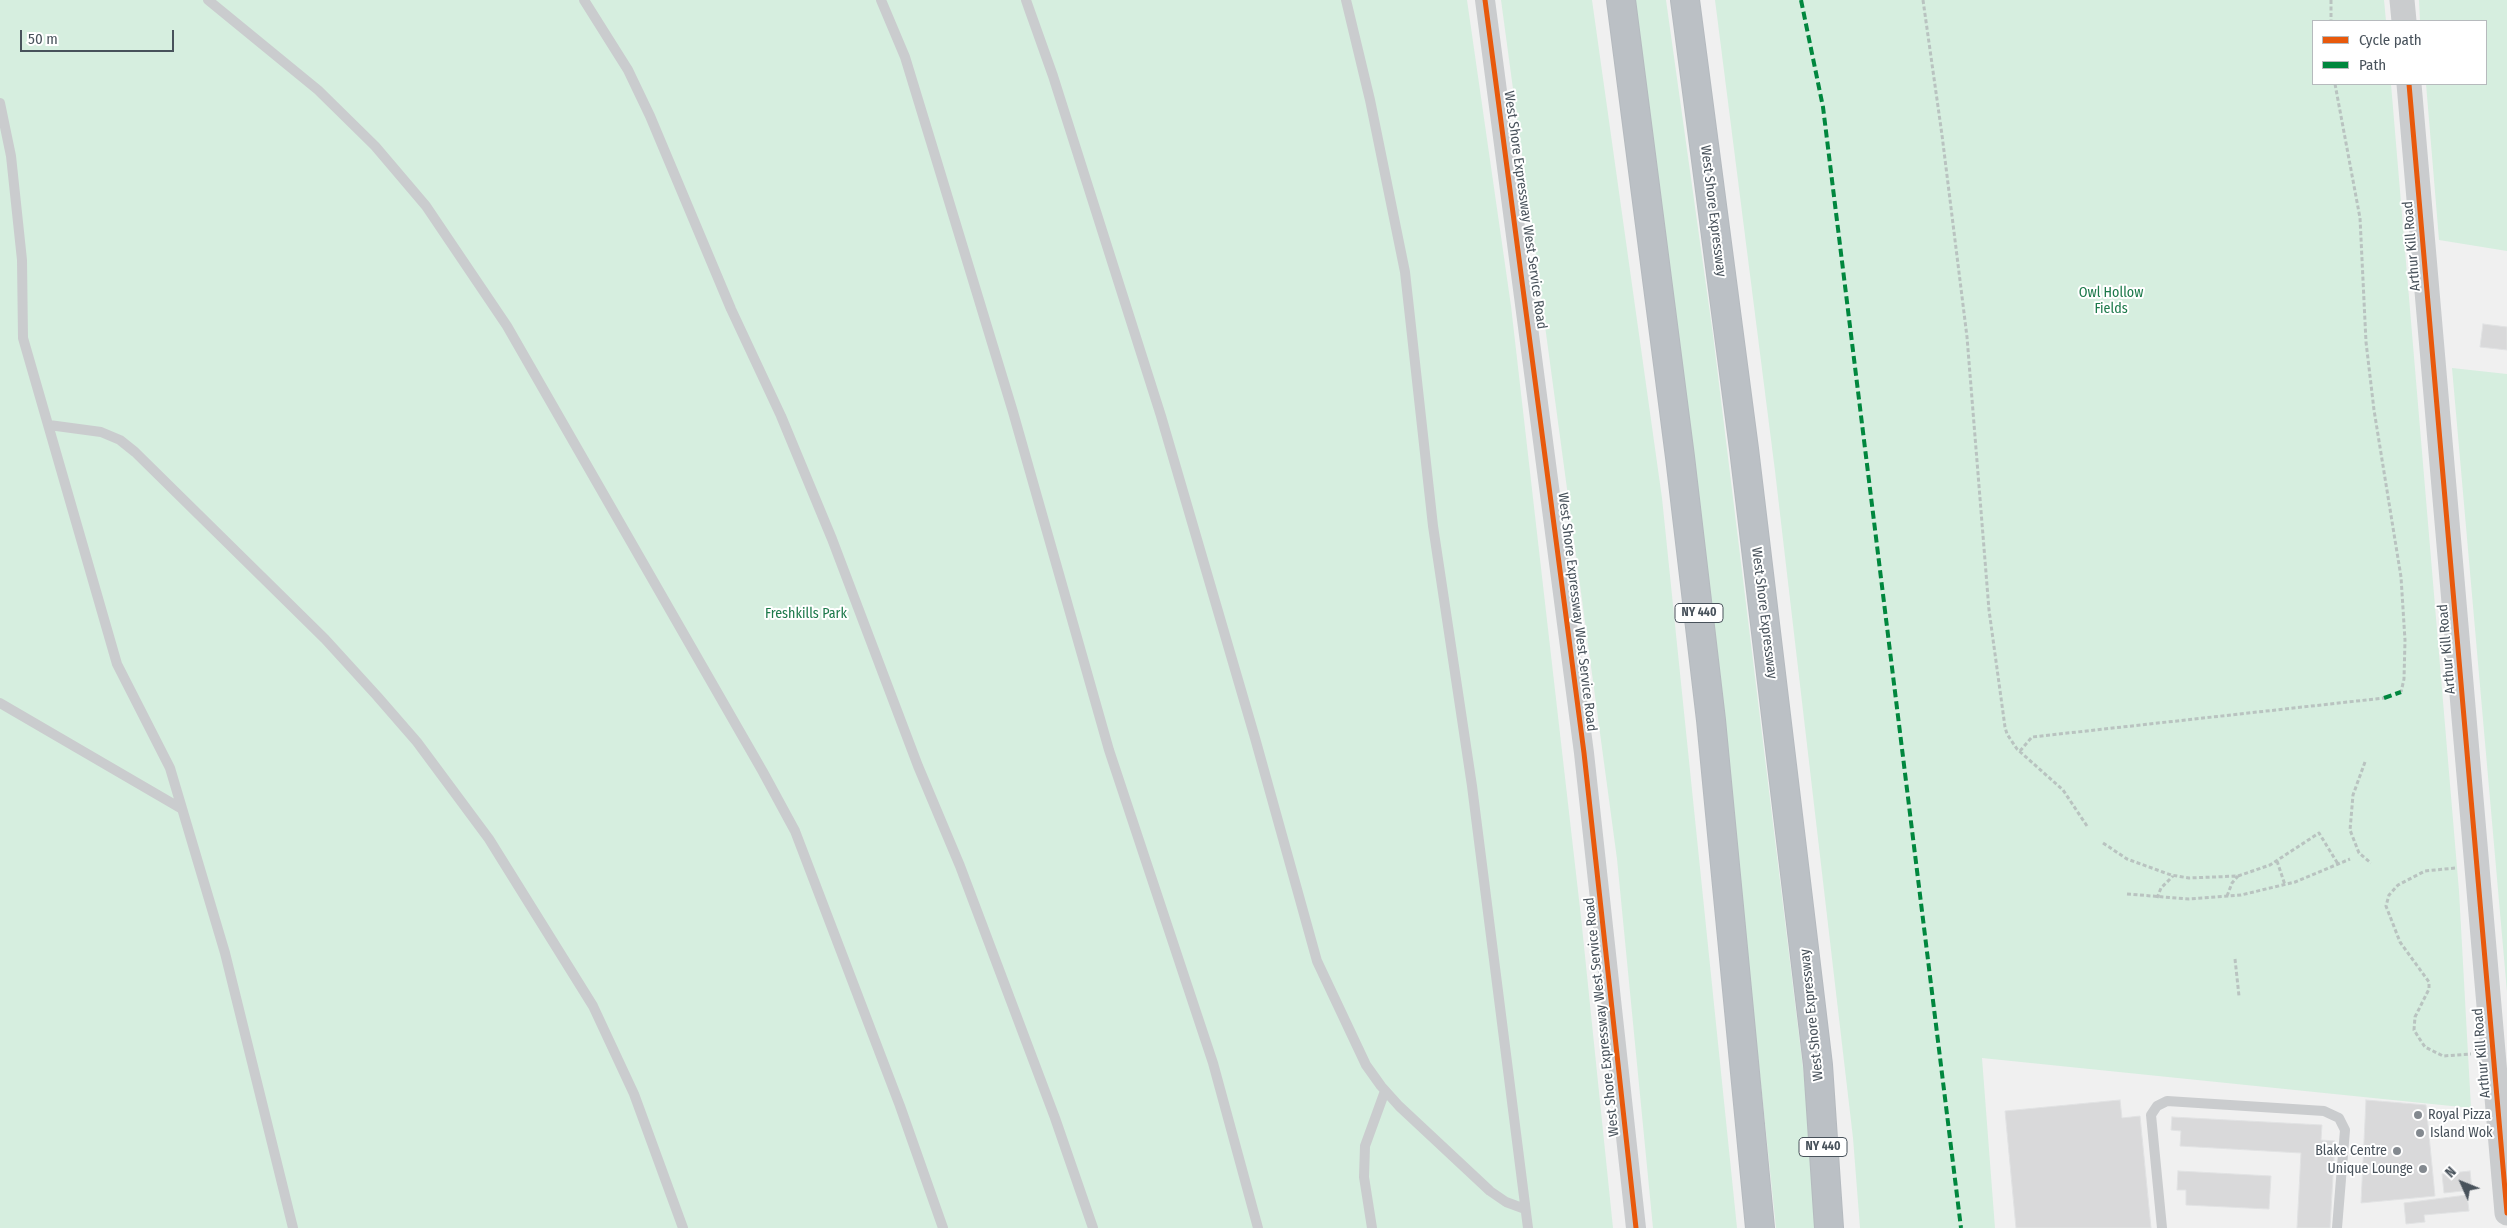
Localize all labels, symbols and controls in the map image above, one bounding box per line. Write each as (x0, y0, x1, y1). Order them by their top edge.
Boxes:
scale bar (22, 20, 176, 52)
legend (2312, 20, 2487, 85)
text: 50 m (28, 30, 58, 48)
text: Cycle path (2359, 31, 2422, 49)
text: Path (2359, 56, 2386, 74)
street label: West Shore Expressway West Service Road (1500, 90, 1550, 330)
street label: West Shore Expressway (1697, 144, 1729, 278)
street label: Arthur Kill Road (2400, 200, 2424, 292)
park label: Owl Hollow Fields (2079, 285, 2143, 318)
street label: West Shore Expressway West Service Road (1554, 492, 1600, 732)
street label: West Shore Expressway (1748, 546, 1780, 680)
street label: Arthur Kill Road (2435, 603, 2459, 695)
road number: NY 440 (1675, 604, 1723, 622)
park label: Freshkills Park (765, 606, 847, 622)
street label: West Shore Expressway West Service Road (1581, 897, 1623, 1137)
street label: West Shore Expressway (1797, 948, 1827, 1082)
street label: Arthur Kill Road (2470, 1007, 2494, 1099)
place label: Royal Pizza (2428, 1107, 2491, 1123)
marker: Royal Pizza (2412, 1109, 2424, 1121)
place label: Island Wok (2430, 1125, 2493, 1141)
marker: Island Wok (2414, 1127, 2426, 1139)
road number: NY 440 (1799, 1138, 1847, 1156)
place label: Blake Centre (2315, 1143, 2387, 1159)
marker: Blake Centre (2391, 1145, 2403, 1157)
north arrow (2437, 1158, 2487, 1208)
place label: Unique Lounge (2328, 1161, 2413, 1177)
marker: Unique Lounge (2417, 1163, 2429, 1175)
text: N (2442, 1163, 2460, 1181)

